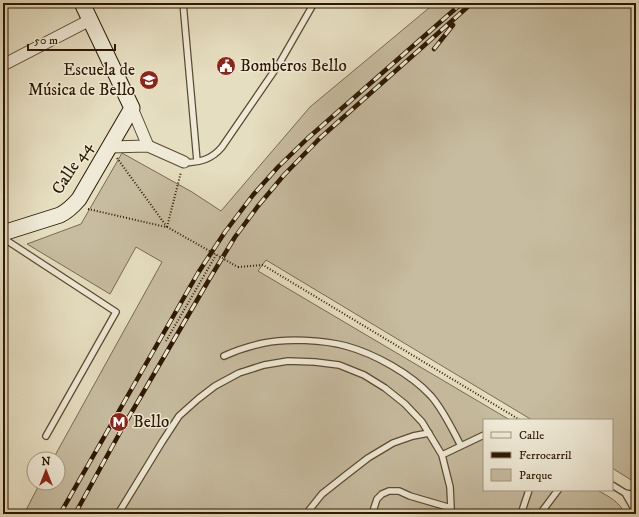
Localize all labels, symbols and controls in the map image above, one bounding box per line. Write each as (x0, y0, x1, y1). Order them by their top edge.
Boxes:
scale bar (28, 26, 115, 52)
text: 50 m (34, 33, 58, 48)
public building icon: Bomberos Bello (215, 55, 237, 77)
place label: Bomberos Bello (240, 55, 347, 77)
place label: Escuela de Música de Bello (28, 59, 135, 101)
school or university icon: Escuela de Música de Bello (138, 69, 160, 91)
street label: Calle 44 (47, 136, 98, 199)
metro station icon: Bello (108, 411, 130, 433)
place label: Bello (133, 411, 169, 433)
legend (483, 419, 613, 491)
text: Calle (519, 428, 544, 443)
text: Ferrocarril (519, 448, 572, 463)
north arrow (26, 451, 66, 491)
text: N (41, 455, 51, 469)
text: Parque (519, 468, 552, 483)

